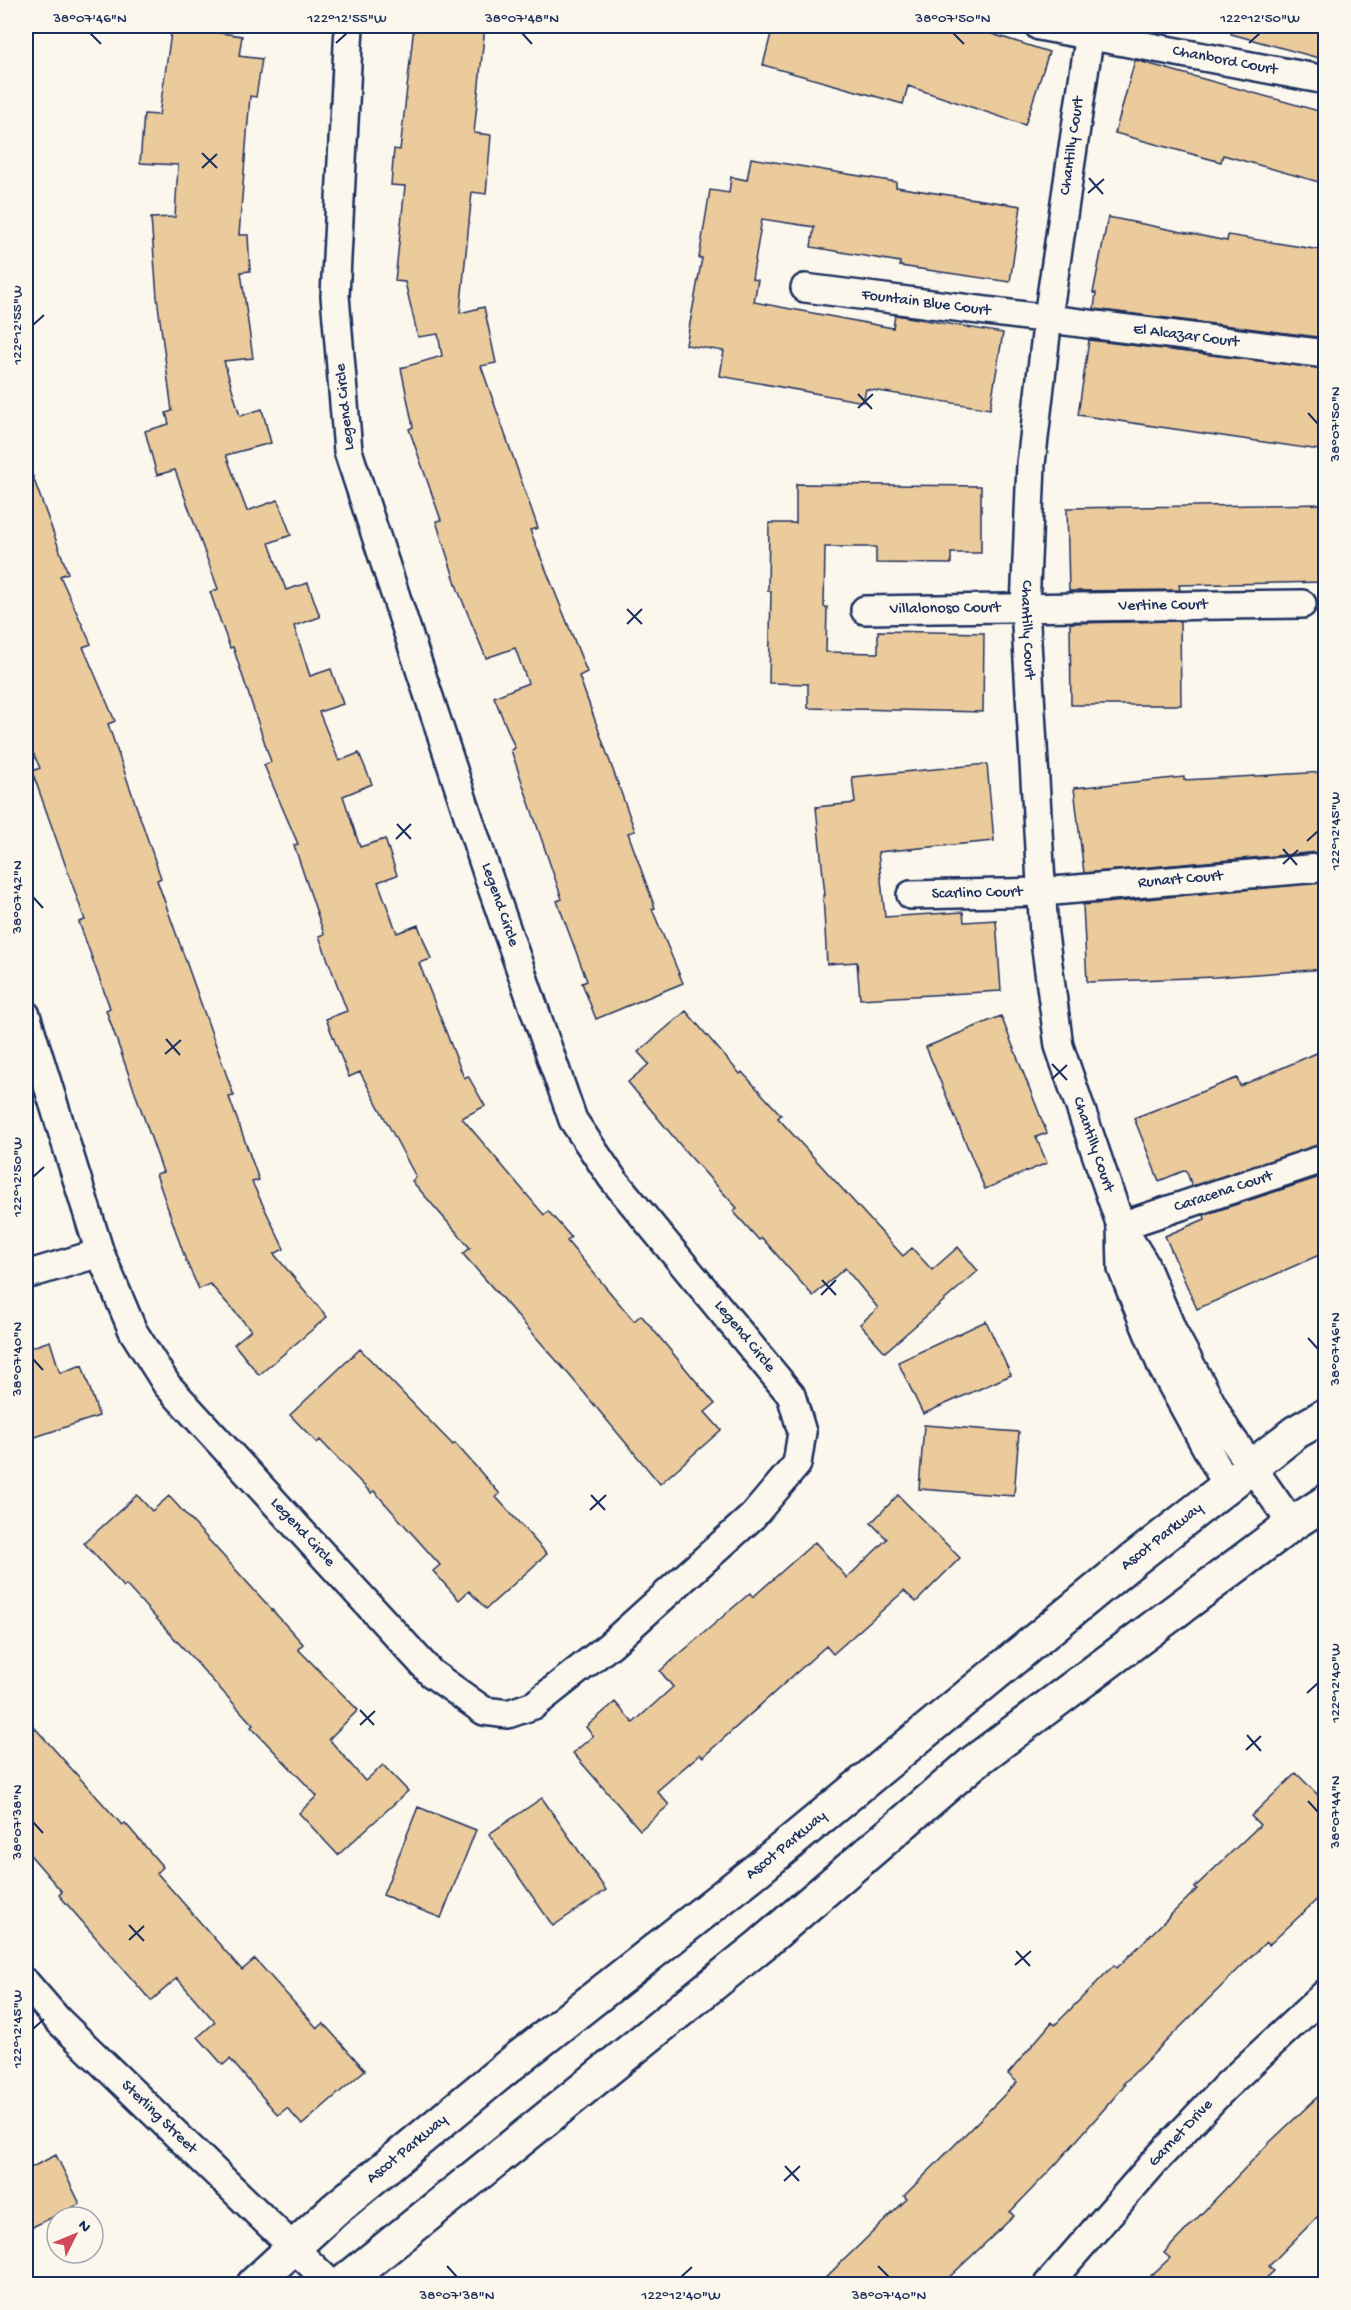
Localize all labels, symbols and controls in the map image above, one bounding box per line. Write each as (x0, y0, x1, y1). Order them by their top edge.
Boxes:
text: 38°07'46"N (52, 10, 127, 28)
text: 122°12'55"W (306, 10, 387, 28)
text: 38°07'48"N (484, 10, 559, 28)
text: 38°07'50"N (914, 10, 991, 28)
text: 122°12'50"W (1219, 10, 1300, 28)
street label: Chanbord Court (1171, 42, 1280, 80)
street label: Chantilly Court (1057, 94, 1090, 196)
text: 122°12'55"W (9, 285, 27, 366)
street label: Fountain Blue Court (859, 286, 993, 321)
street label: El Alcazar Court (1132, 320, 1242, 353)
street label: Legend Circle (332, 362, 360, 451)
text: 38°07'50"N (1327, 386, 1345, 463)
street label: Chantilly Court (1015, 580, 1039, 681)
street label: Vertine Court (1117, 596, 1209, 616)
street label: Villalonoso Court (888, 599, 1002, 619)
text: 122°12'45"W (1327, 791, 1345, 871)
text: 38°07'42"N (9, 860, 27, 935)
street label: Legend Circle (476, 861, 522, 950)
street label: Runart Court (1137, 867, 1225, 893)
street label: Scarlino Court (931, 883, 1024, 904)
street label: Chantilly Court (1068, 1095, 1119, 1196)
text: 122°12'50"W (9, 1137, 27, 1218)
street label: Caracena Court (1172, 1166, 1277, 1217)
street label: Legend Circle (709, 1297, 779, 1377)
text: 38°07'46"N (1327, 1312, 1345, 1387)
text: 38°07'40"N (9, 1322, 27, 1397)
street label: Legend Circle (266, 1494, 339, 1572)
street label: Ascot Parkway (1117, 1499, 1207, 1575)
text: 122°12'40"W (1327, 1643, 1345, 1724)
text: 38°07'44"N (1327, 1775, 1345, 1850)
text: 38°07'38"N (9, 1784, 27, 1860)
street label: Ascot Parkway (742, 1807, 831, 1884)
text: 122°12'45"W (9, 1989, 27, 2069)
street label: Sterling Street (117, 2076, 202, 2159)
street label: Garnet Drive (1145, 2095, 1218, 2171)
street label: Ascot Parkway (363, 2111, 452, 2188)
north arrow (45, 2205, 105, 2265)
text: N (73, 2217, 94, 2238)
text: 38°07'38"N (419, 2287, 495, 2305)
text: 122°12'40"W (640, 2287, 721, 2305)
text: 38°07'40"N (851, 2287, 926, 2305)

